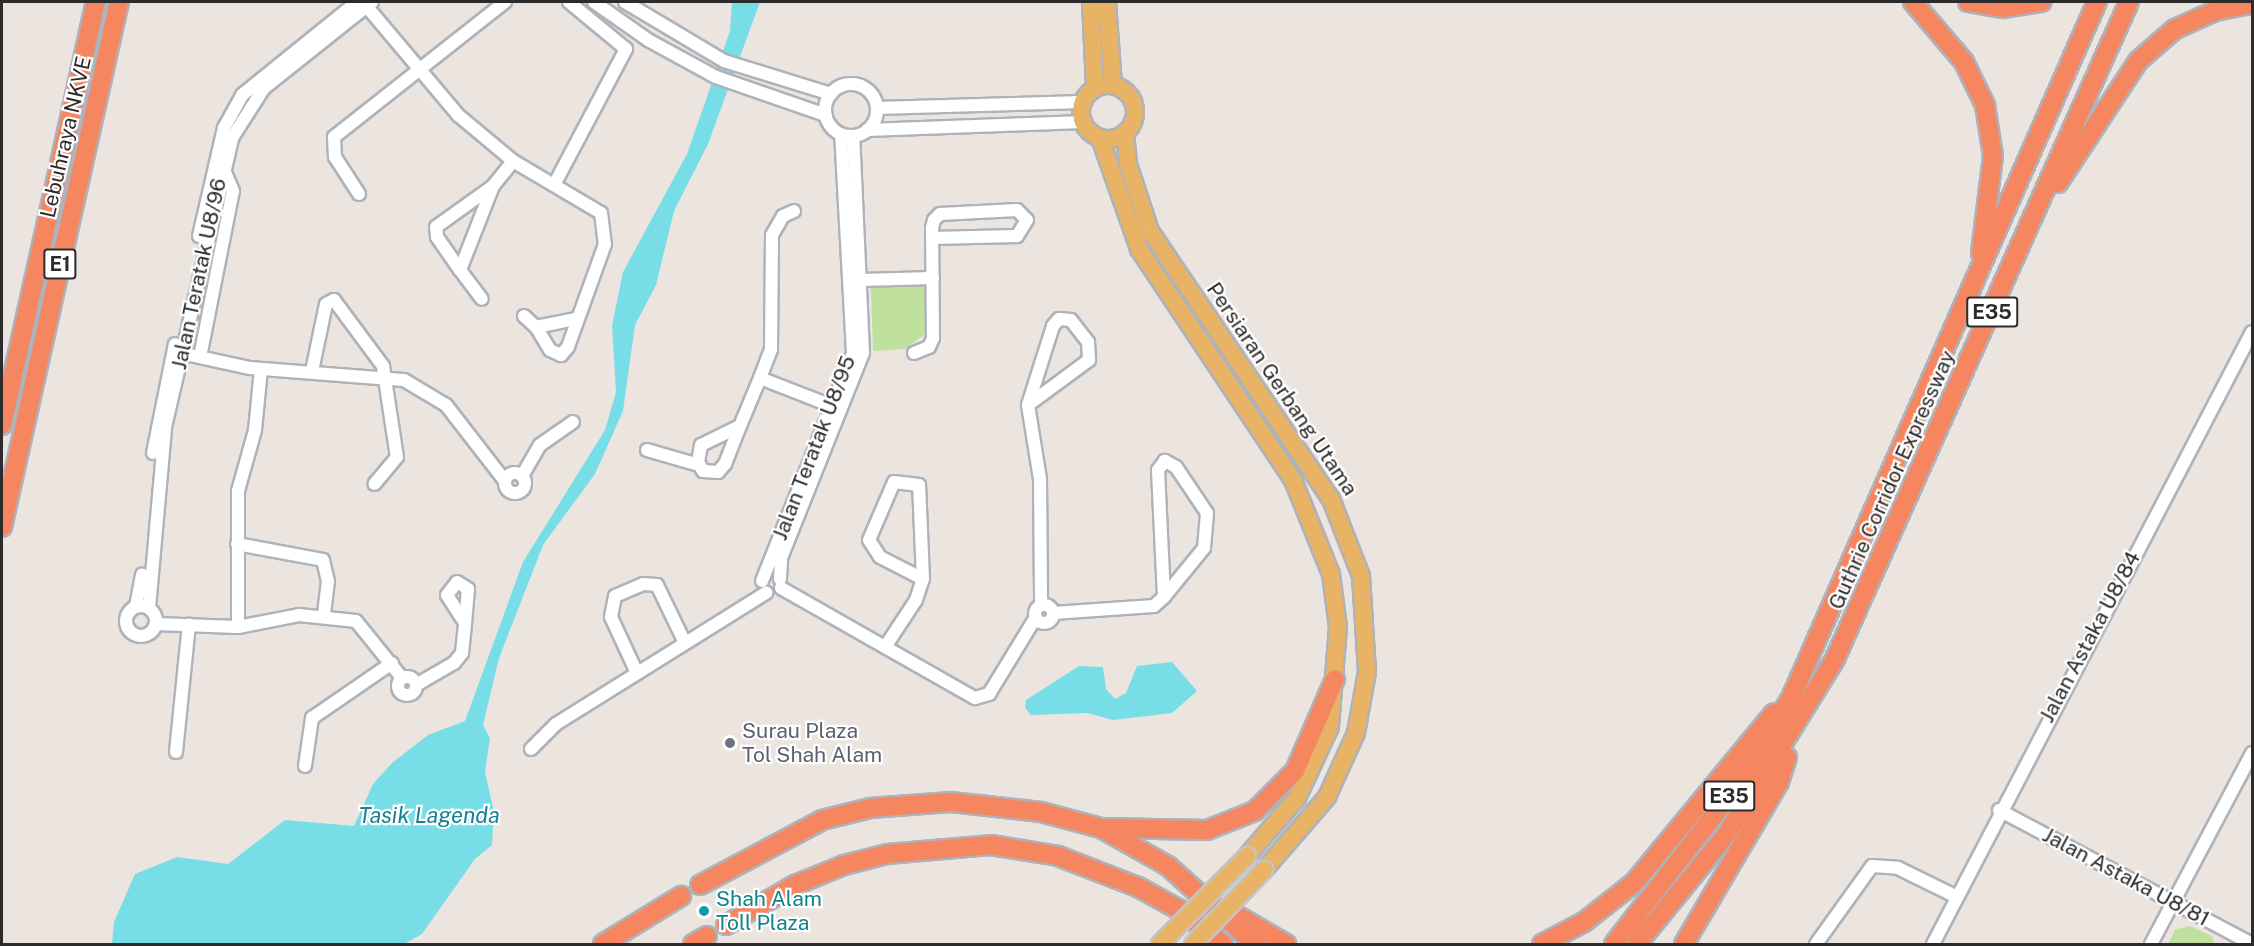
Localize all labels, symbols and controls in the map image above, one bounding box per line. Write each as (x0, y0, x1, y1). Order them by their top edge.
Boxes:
street label: Lebuhraya NKVE (35, 54, 97, 220)
street label: Jalan Teratak U8/96 (166, 176, 232, 372)
road number: E1 (42, 247, 78, 281)
street label: Persiaran Gerbang Utama (1201, 278, 1363, 500)
road number: E35 (1965, 295, 2019, 329)
street label: Guthrie Corridor Expressway (1823, 347, 1961, 613)
street label: Jalan Teratak U8/95 (767, 352, 861, 544)
street label: Jalan Astaka U8/84 (2034, 547, 2146, 727)
place label: Surau Plaza Tol Shah Alam (742, 718, 882, 768)
marker: Surau Plaza Tol Shah Alam (723, 736, 737, 750)
road number: E35 (1702, 779, 1756, 813)
water label: Tasik Lagenda (358, 803, 500, 829)
street label: Jalan Astaka U8/81 (2038, 822, 2214, 932)
place label: Shah Alam Toll Plaza (716, 886, 822, 936)
marker: Shah Alam Toll Plaza (697, 904, 711, 918)

